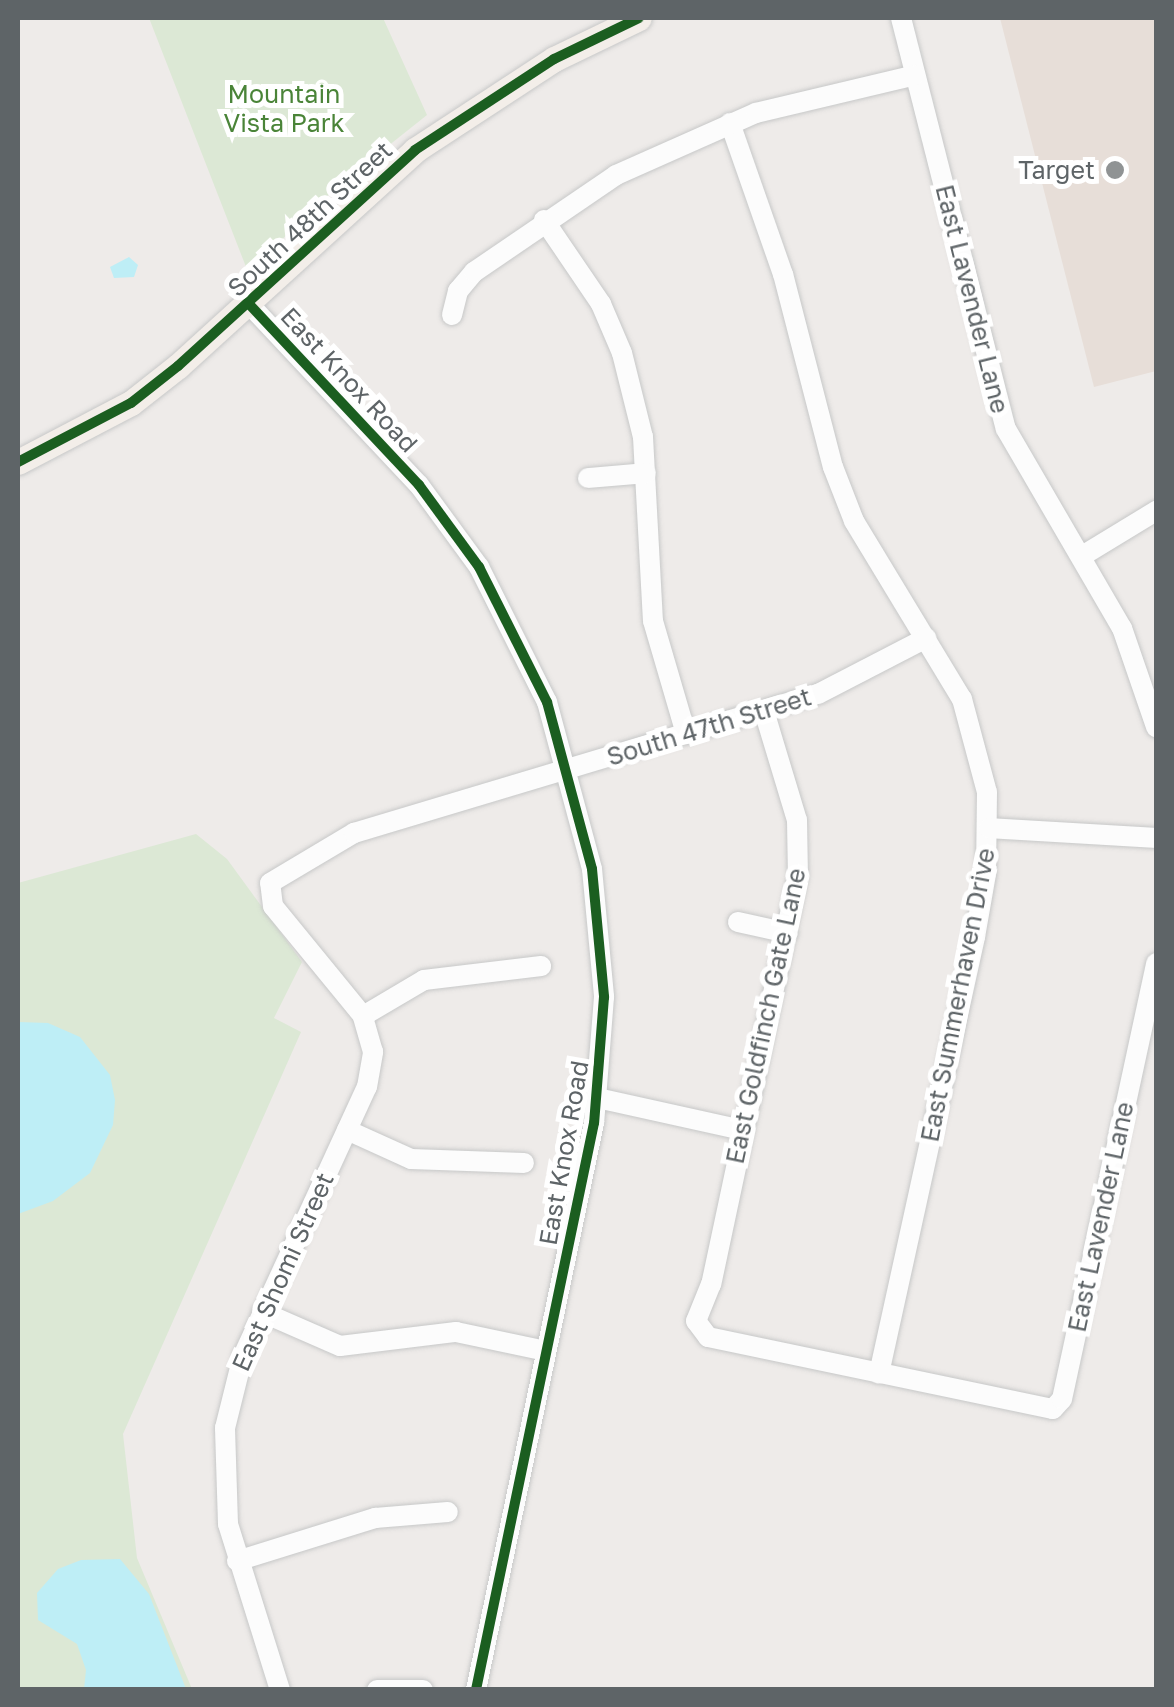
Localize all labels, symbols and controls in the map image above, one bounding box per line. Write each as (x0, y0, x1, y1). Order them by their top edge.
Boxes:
park label: Mountain Vista Park (223, 80, 345, 139)
street label: South 48th Street (222, 135, 398, 303)
place label: Target (1018, 155, 1095, 185)
marker: Target (1104, 159, 1126, 181)
street label: East Lavender Lane (929, 182, 1015, 416)
street label: East Knox Road (274, 301, 424, 459)
street label: South 47th Street (603, 682, 815, 772)
street label: East Summerhaven Drive (915, 845, 1001, 1145)
street label: East Goldfinch Gate Lane (720, 865, 812, 1167)
street label: East Knox Road (533, 1058, 595, 1248)
street label: East Lavender Lane (1062, 1099, 1140, 1335)
street label: East Shomi Street (226, 1168, 340, 1376)

